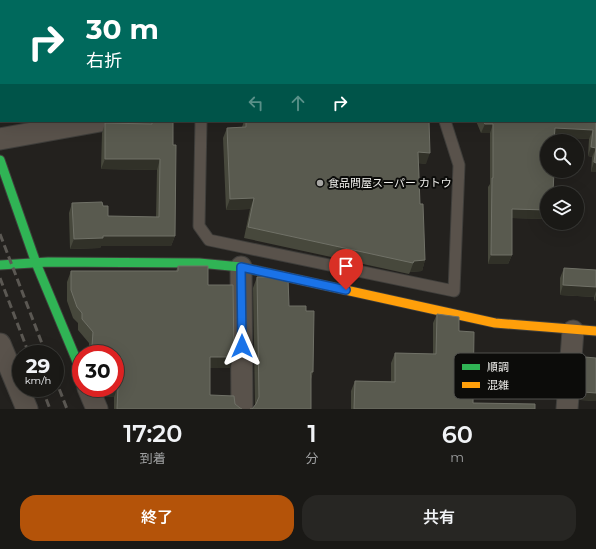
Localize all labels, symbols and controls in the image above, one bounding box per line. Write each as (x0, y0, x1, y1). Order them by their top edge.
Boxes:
text: 30 m (86, 12, 159, 46)
icon: right (20, 16, 72, 68)
text: 右折 (86, 50, 122, 72)
icon: left (245, 92, 267, 114)
icon: ahead (287, 92, 309, 114)
icon: right (329, 92, 351, 114)
map controls (540, 134, 584, 230)
button: search (540, 134, 584, 178)
place label: 食品問屋スーパー カトウ (328, 176, 452, 190)
marker: 食品問屋スーパー カトウ (315, 178, 325, 188)
button: layers (540, 186, 584, 230)
pin (329, 249, 363, 290)
icon: arrive (335, 255, 357, 277)
position arrow (221, 325, 263, 367)
speed limit sign: 30 (72, 345, 124, 397)
legend (454, 353, 586, 399)
text: 29 (26, 354, 50, 378)
text: 順調 (487, 360, 509, 374)
text: km/h (25, 374, 51, 387)
text: 混雑 (487, 378, 509, 392)
text: 17:20 (123, 419, 182, 448)
text: 1 (307, 419, 317, 448)
text: 60 (442, 420, 473, 449)
text: m (450, 449, 464, 465)
text: 到着 (140, 450, 166, 466)
text: 分 (305, 450, 319, 466)
button: 終了 (20, 495, 294, 541)
button: 共有 (302, 495, 576, 541)

